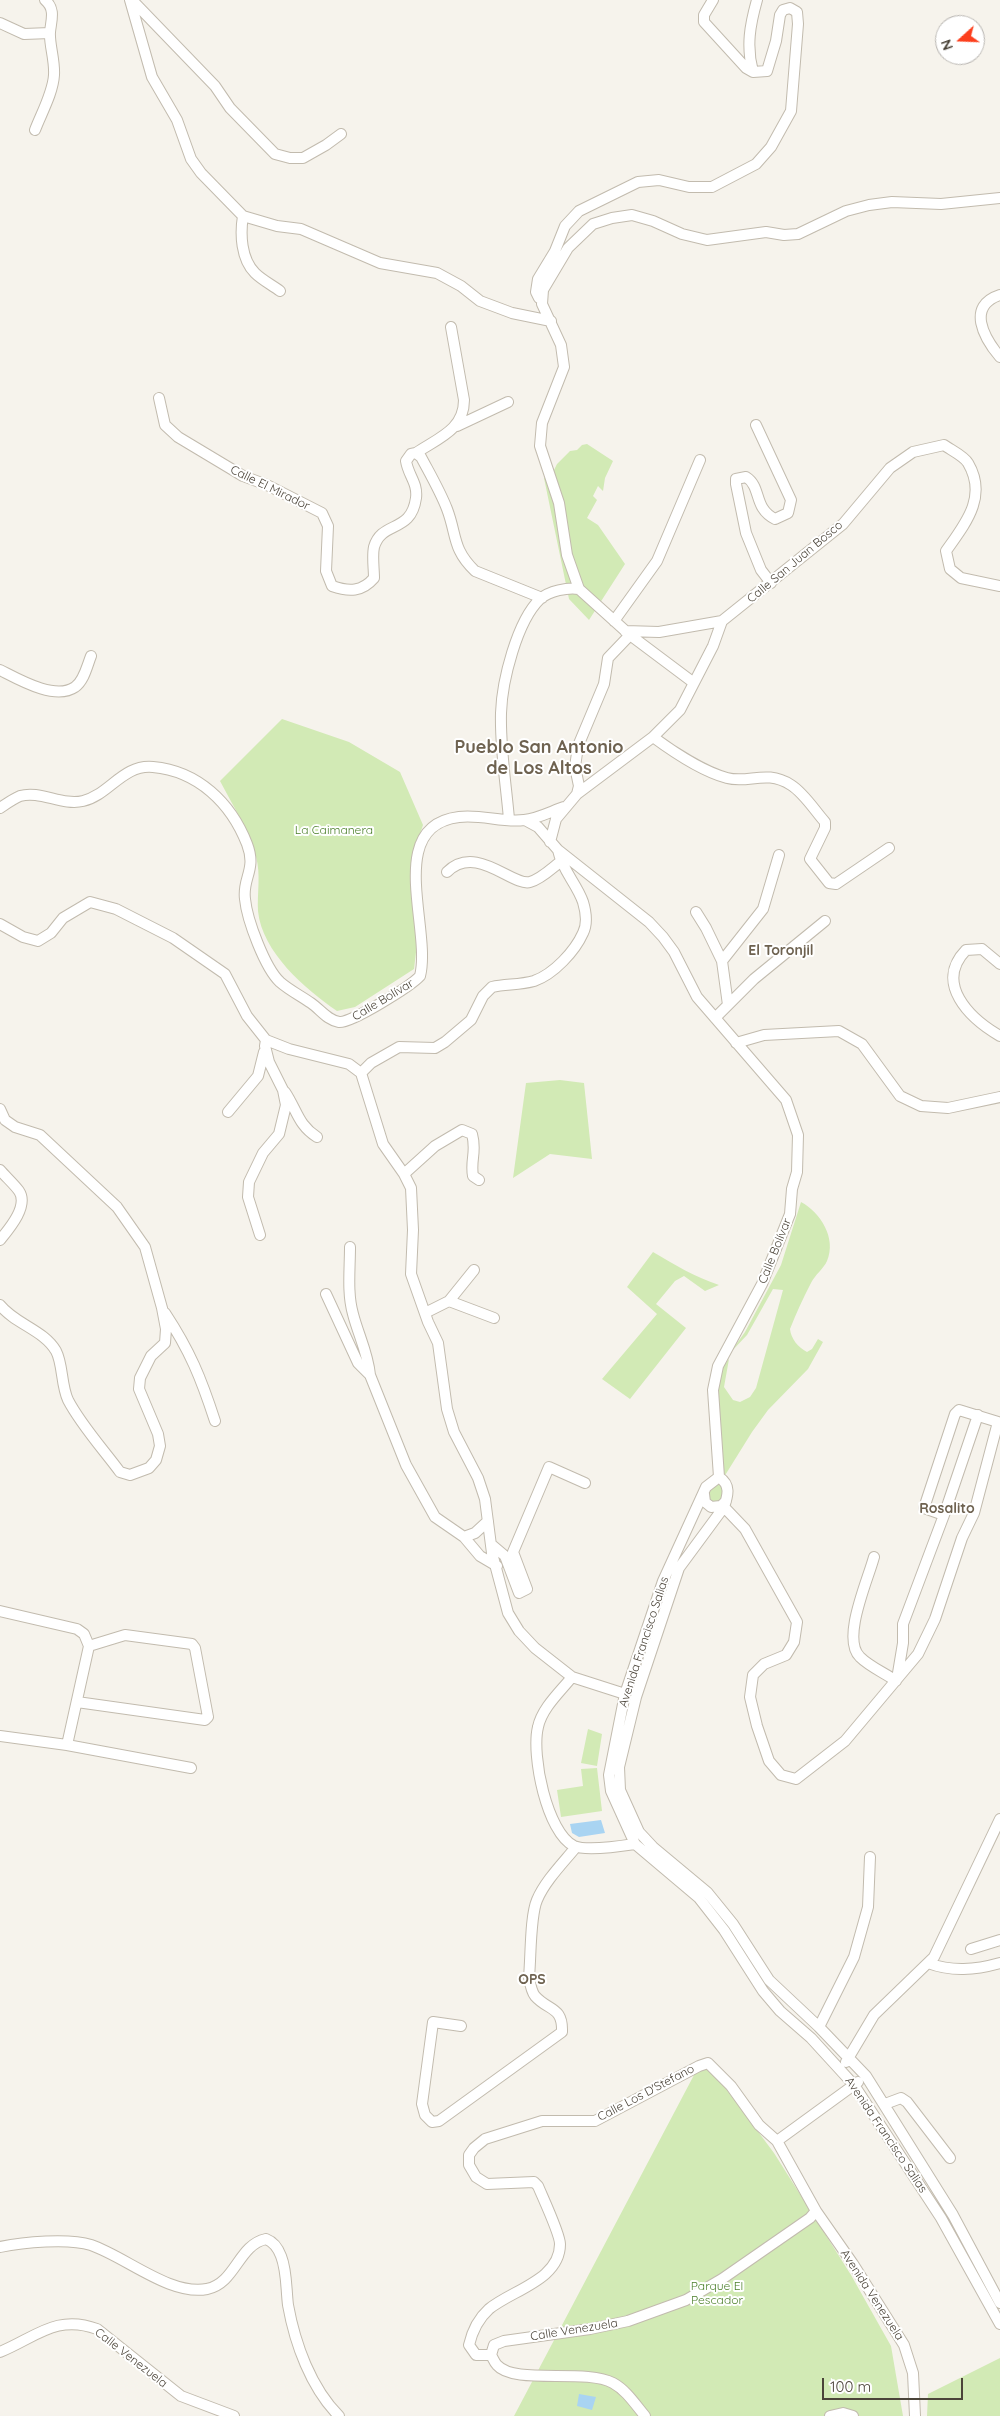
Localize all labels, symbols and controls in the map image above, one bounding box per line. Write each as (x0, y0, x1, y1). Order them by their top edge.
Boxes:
north arrow (935, 15, 985, 65)
text: N (937, 37, 957, 53)
street label: Calle El Mirador (228, 463, 312, 513)
street label: Calle San Juan Bosco (744, 518, 846, 606)
district label: Pueblo San Antonio de Los Altos (455, 737, 623, 780)
park label: La Caimanera (295, 823, 373, 837)
district label: El Toronjil (748, 943, 814, 959)
street label: Calle Bolívar (350, 976, 416, 1024)
street label: Calle Bolívar (755, 1216, 795, 1286)
district label: Rosalito (919, 1501, 975, 1517)
street label: Avenida Francisco Salias (616, 1575, 672, 1709)
district label: OPS (518, 1972, 546, 1988)
street label: Calle Los D'Stefano (595, 2061, 697, 2125)
street label: Avenida Francisco Salias (842, 2074, 930, 2196)
street label: Avenida Venezuela (837, 2247, 907, 2343)
park label: Parque El Pescador (691, 2279, 743, 2307)
street label: Calle Venezuela (529, 2316, 619, 2344)
street label: Calle Venezuela (92, 2325, 170, 2391)
scale bar (825, 2368, 966, 2400)
text: 100 m (830, 2377, 871, 2396)

